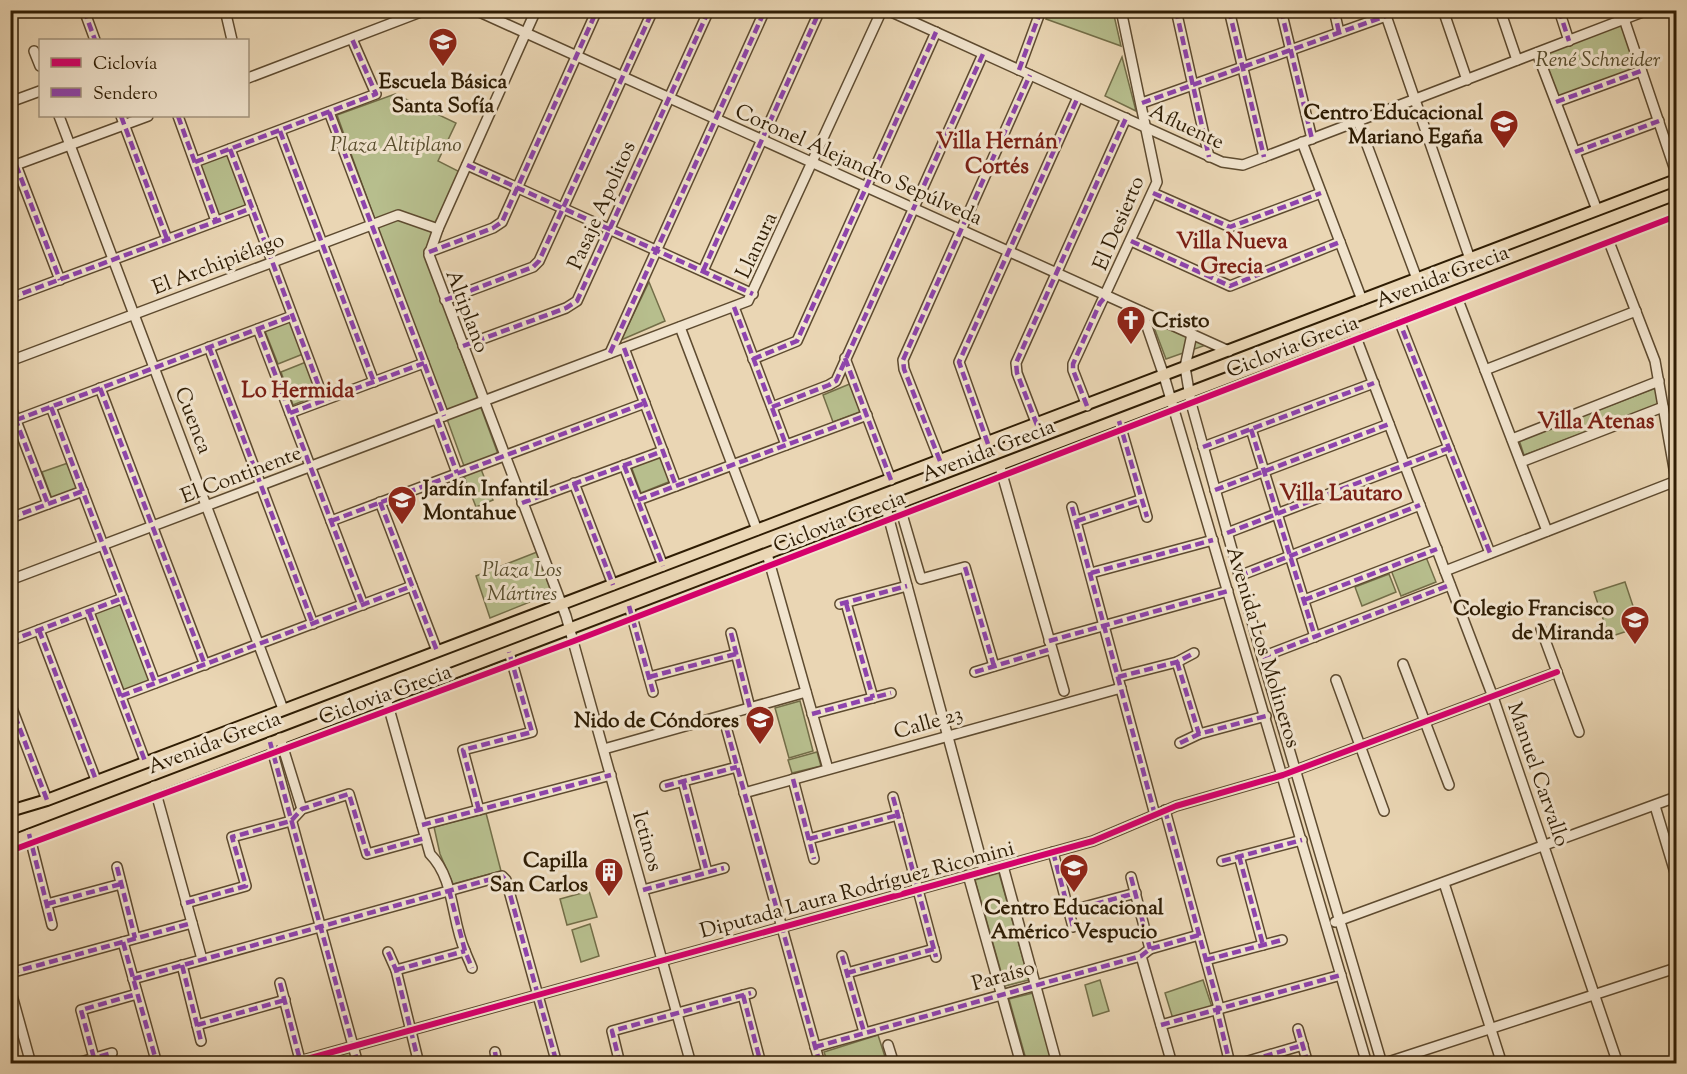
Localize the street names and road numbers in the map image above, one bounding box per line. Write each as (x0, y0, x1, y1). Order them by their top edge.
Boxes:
street label: Afluente (1144, 97, 1229, 158)
street label: Coronel Alejandro Sepúlveda (730, 98, 987, 234)
street label: Pasaje Apolitos (561, 137, 645, 275)
street label: El Desierto (1087, 172, 1153, 276)
street label: Llanura (729, 207, 786, 284)
street label: El Archipiélago (148, 226, 289, 304)
street label: Avenida Grecia (1372, 239, 1514, 317)
street label: Altiplano (437, 266, 496, 357)
street label: Ciclovia Grecia (1222, 309, 1363, 387)
street label: Cuenca (166, 383, 219, 459)
street label: Avenida Grecia (918, 413, 1060, 491)
street label: El Continente (177, 439, 307, 513)
street label: Ciclovia Grecia (769, 484, 910, 562)
street label: Avenida Los Molineros (1217, 543, 1307, 752)
street label: Ciclovia Grecia (315, 658, 457, 734)
street label: Manuel Carvallo (1498, 698, 1576, 851)
street label: Calle 23 (891, 700, 967, 748)
street label: Avenida Grecia (144, 705, 286, 783)
street label: Ictinos (623, 808, 669, 875)
street label: Diputada Laura Rodríguez Ricomini (697, 834, 1018, 947)
street label: Paraíso (969, 954, 1039, 1000)

